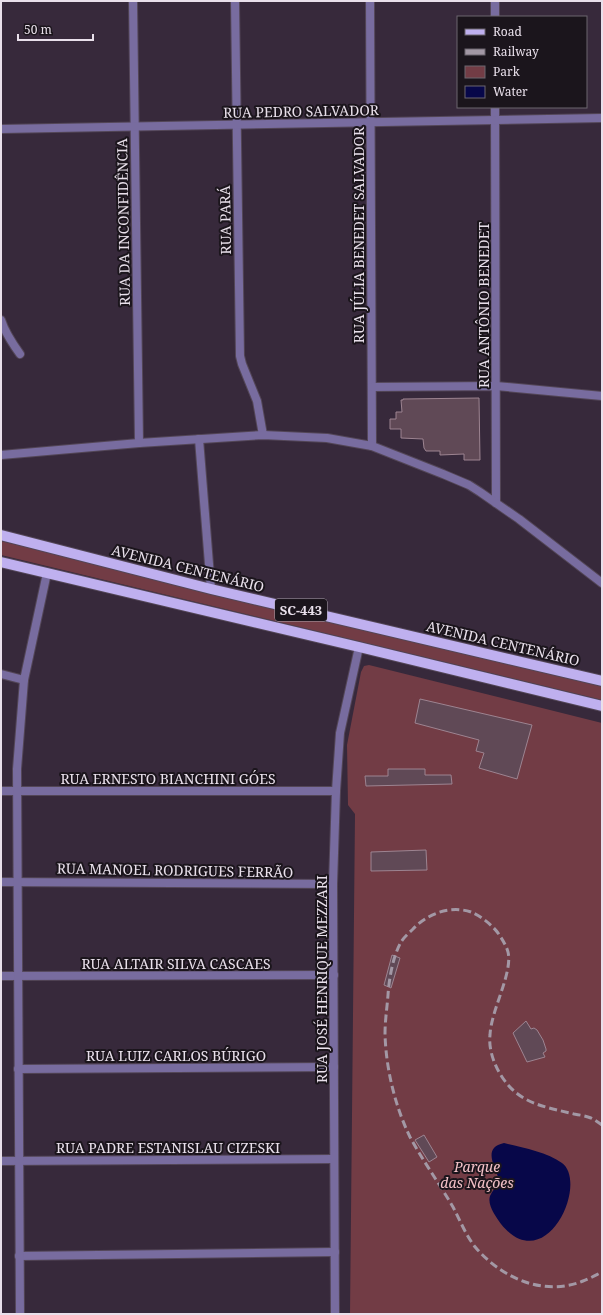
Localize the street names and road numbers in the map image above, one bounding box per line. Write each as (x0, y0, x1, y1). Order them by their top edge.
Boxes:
street label: RUA PEDRO SALVADOR (223, 100, 380, 122)
street label: RUA JÚLIA BENEDET SALVADOR (349, 126, 368, 343)
street label: RUA DA INCONFIDÊNCIA (112, 138, 134, 306)
street label: RUA PARÁ (215, 185, 235, 255)
street label: RUA ANTÔNIO BENEDET (474, 222, 493, 388)
street label: AVENIDA CENTENÁRIO (110, 540, 266, 596)
road number: SC-443 (275, 599, 327, 621)
street label: AVENIDA CENTENÁRIO (425, 616, 581, 670)
street label: RUA ERNESTO BIANCHINI GÓES (60, 769, 276, 788)
street label: RUA MANOEL RODRIGUES FERRÃO (57, 858, 293, 882)
street label: RUA JOSÉ HENRIQUE MEZZARI (312, 875, 331, 1083)
street label: RUA ALTAIR SILVA CASCAES (82, 954, 271, 973)
street label: RUA LUIZ CARLOS BÚRIGO (86, 1046, 266, 1065)
street label: RUA PADRE ESTANISLAU CIZESKI (56, 1138, 280, 1157)

